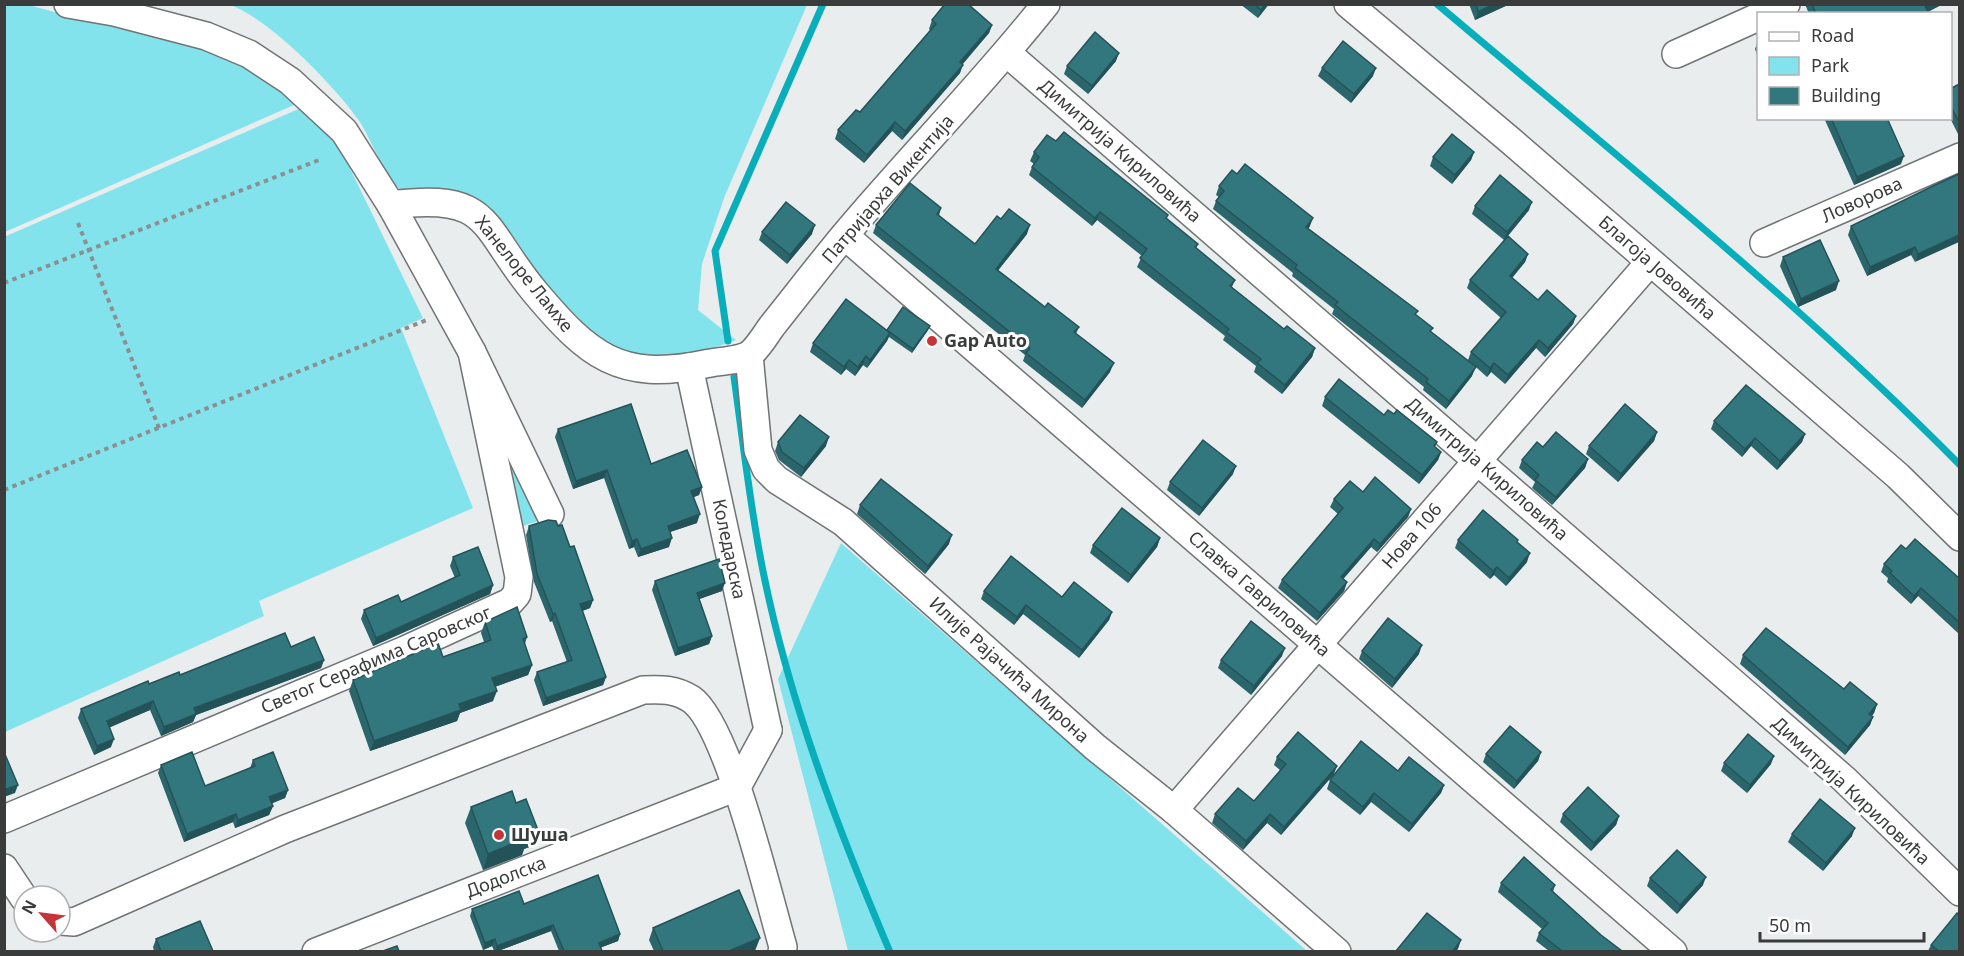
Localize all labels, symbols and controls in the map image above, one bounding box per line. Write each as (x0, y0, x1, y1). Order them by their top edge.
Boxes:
legend (1757, 12, 1952, 120)
text: Road (1811, 23, 1854, 47)
text: Park (1811, 53, 1849, 77)
street label: Димитрија Кириловића (1035, 73, 1207, 227)
text: Building (1811, 83, 1881, 107)
street label: Патријарха Викентија (816, 109, 958, 268)
street label: Ловорова (1817, 171, 1906, 228)
street label: Ханелоре Ламхе (470, 210, 579, 337)
street label: Благоја Јововића (1594, 210, 1721, 325)
place label: Gap Auto (944, 328, 1027, 352)
marker: Gap Auto (925, 334, 939, 348)
street label: Димитрија Кириловића (1402, 391, 1574, 545)
street label: Коледарска (708, 496, 752, 601)
street label: Нова 106 (1376, 497, 1446, 573)
street label: Славка Гавриловића (1184, 525, 1336, 662)
street label: Илије Рајачића Мирона (925, 591, 1095, 748)
street label: Светог Серафима Саровског (257, 600, 495, 719)
street label: Димитрија Кириловића (1768, 711, 1936, 870)
place label: Шуша (511, 822, 568, 846)
marker: Шуша (492, 828, 506, 842)
street label: Додолска (462, 850, 549, 902)
north arrow (12, 884, 72, 944)
text: N (16, 896, 42, 918)
scale bar (1760, 905, 1924, 943)
text: 50 m (1769, 913, 1811, 937)

